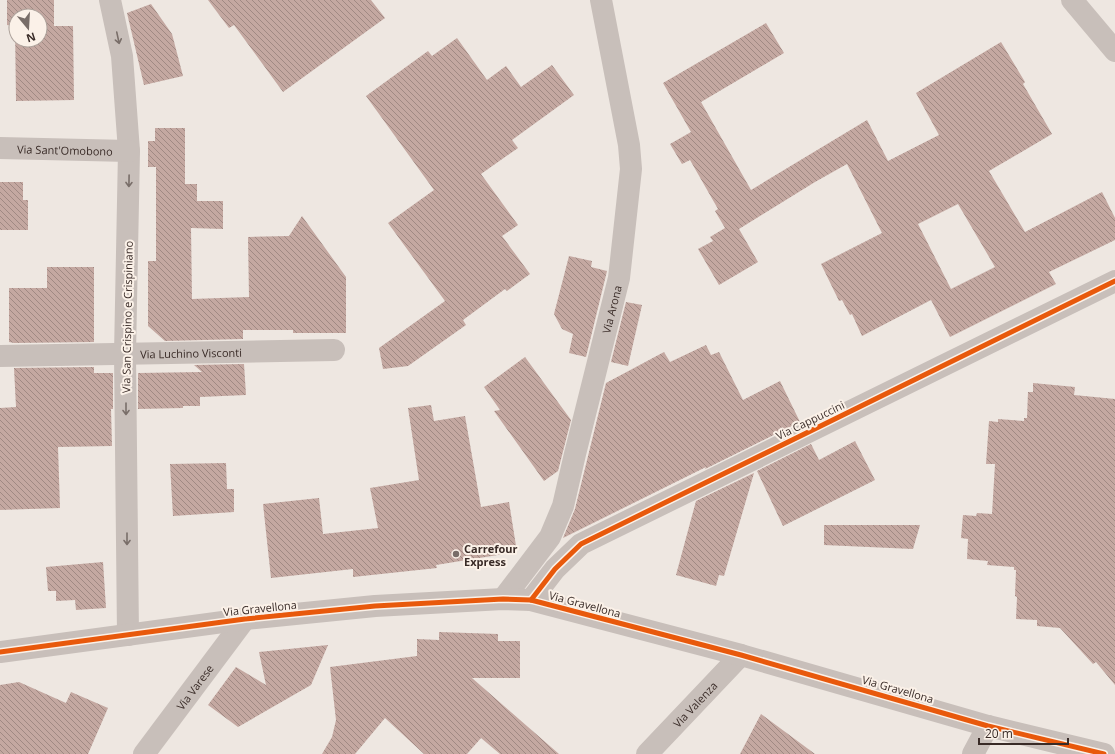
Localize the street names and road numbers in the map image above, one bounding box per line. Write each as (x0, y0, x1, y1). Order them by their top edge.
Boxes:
street label: Via Sant'Omobono (17, 141, 113, 158)
street label: Via San Crispino e Crispiniano (118, 240, 136, 393)
street label: Via Arona (598, 284, 624, 335)
street label: Via Luchino Visconti (140, 344, 242, 361)
street label: Via Cappuccini (773, 397, 847, 443)
street label: Via Gravellona (548, 587, 622, 621)
street label: Via Gravellona (223, 597, 297, 619)
street label: Via Varese (172, 661, 216, 713)
street label: Via Gravellona (861, 672, 935, 706)
street label: Via Valenza (669, 678, 720, 730)

